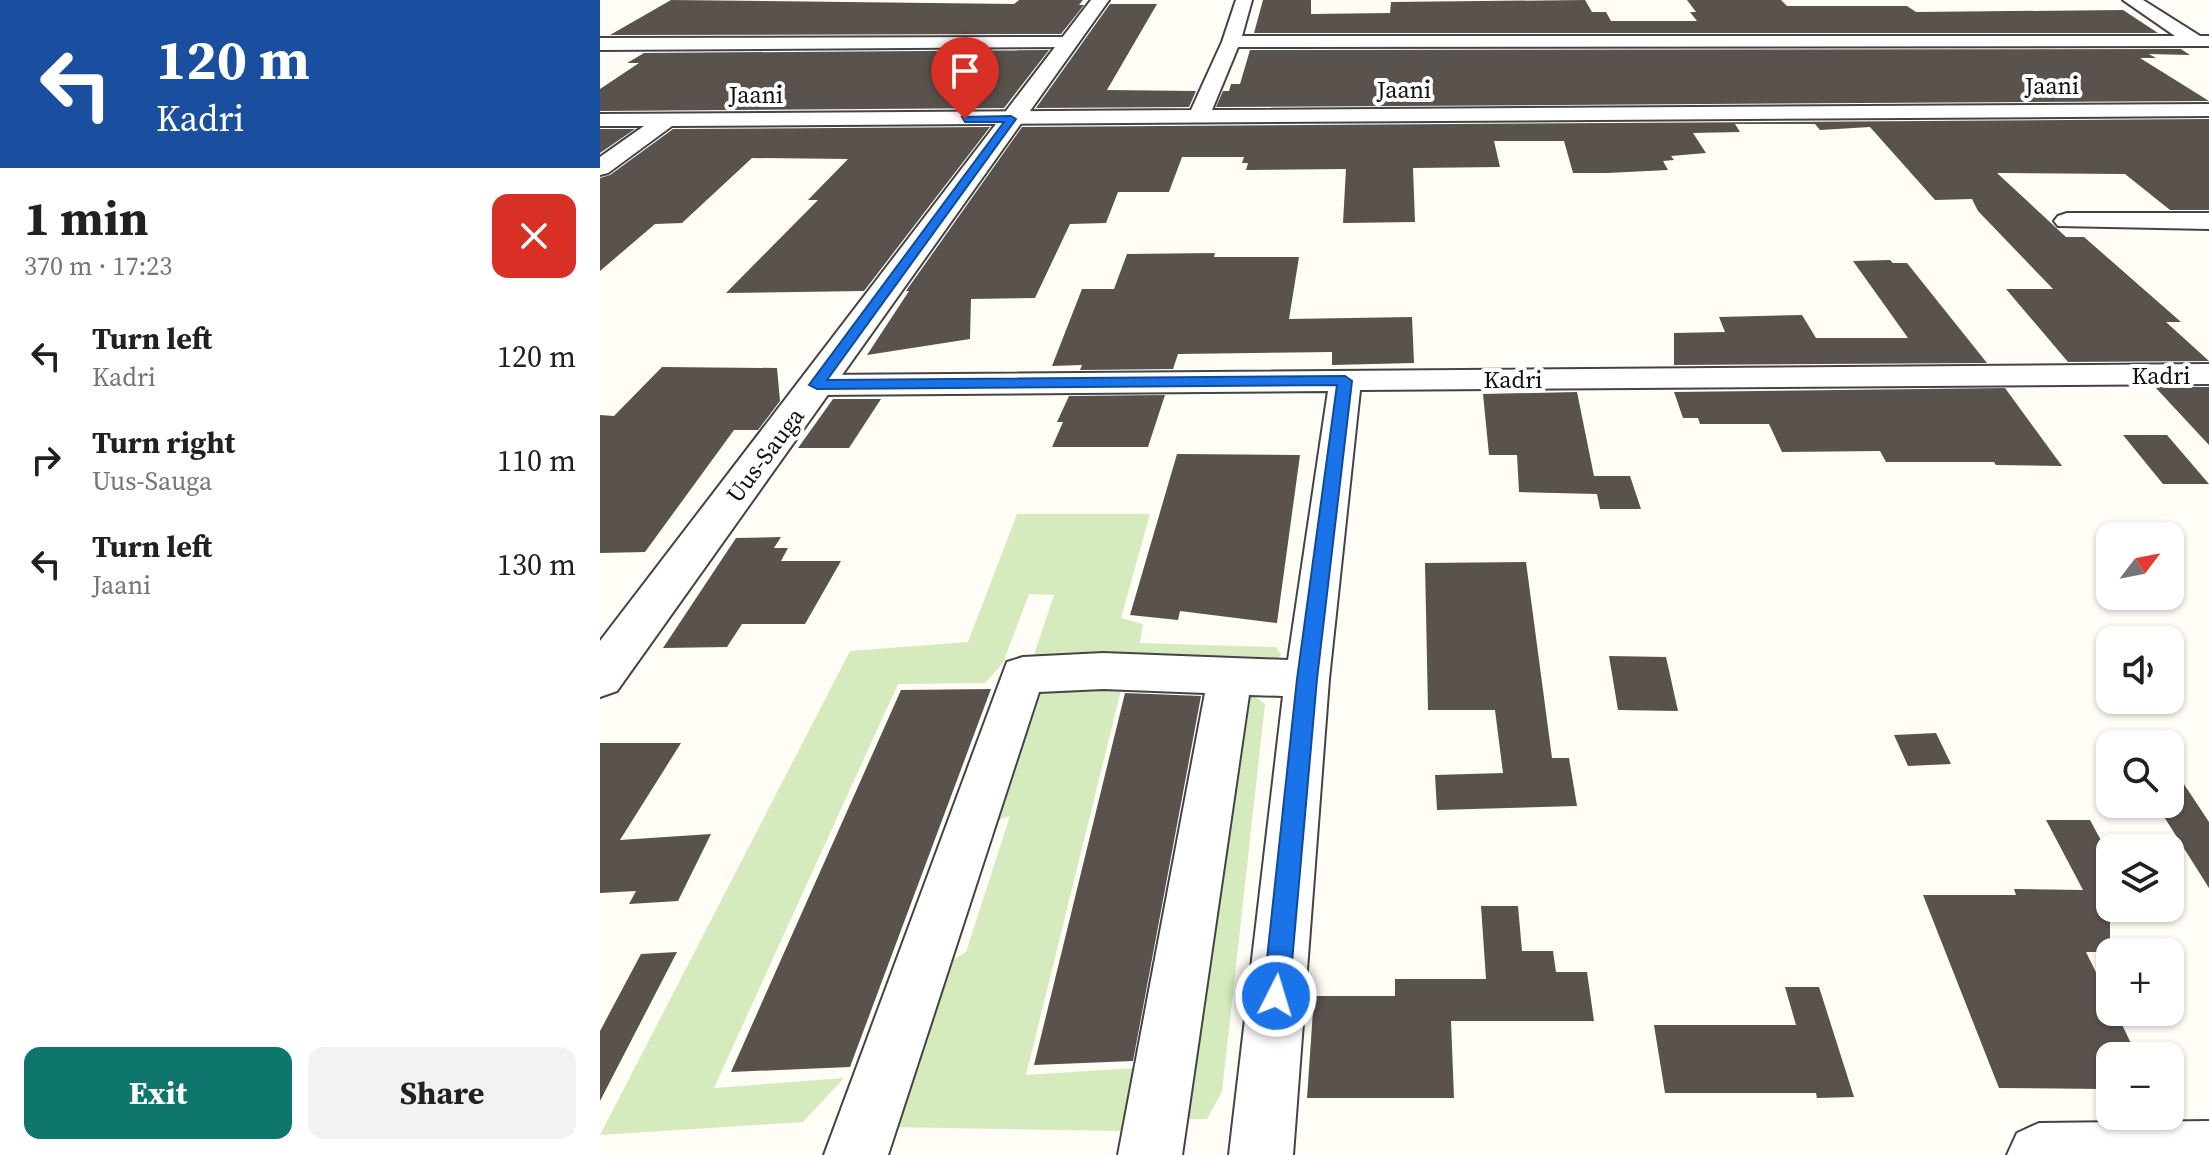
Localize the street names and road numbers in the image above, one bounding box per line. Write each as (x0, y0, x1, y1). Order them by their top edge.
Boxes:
street label: Jaani (2024, 69, 2079, 102)
street label: Jaani (1376, 73, 1431, 106)
street label: Jaani (728, 78, 783, 111)
street label: Kadri (2132, 359, 2190, 392)
street label: Kadri (1484, 363, 1542, 396)
street label: Uus-Sauga (718, 400, 812, 509)

